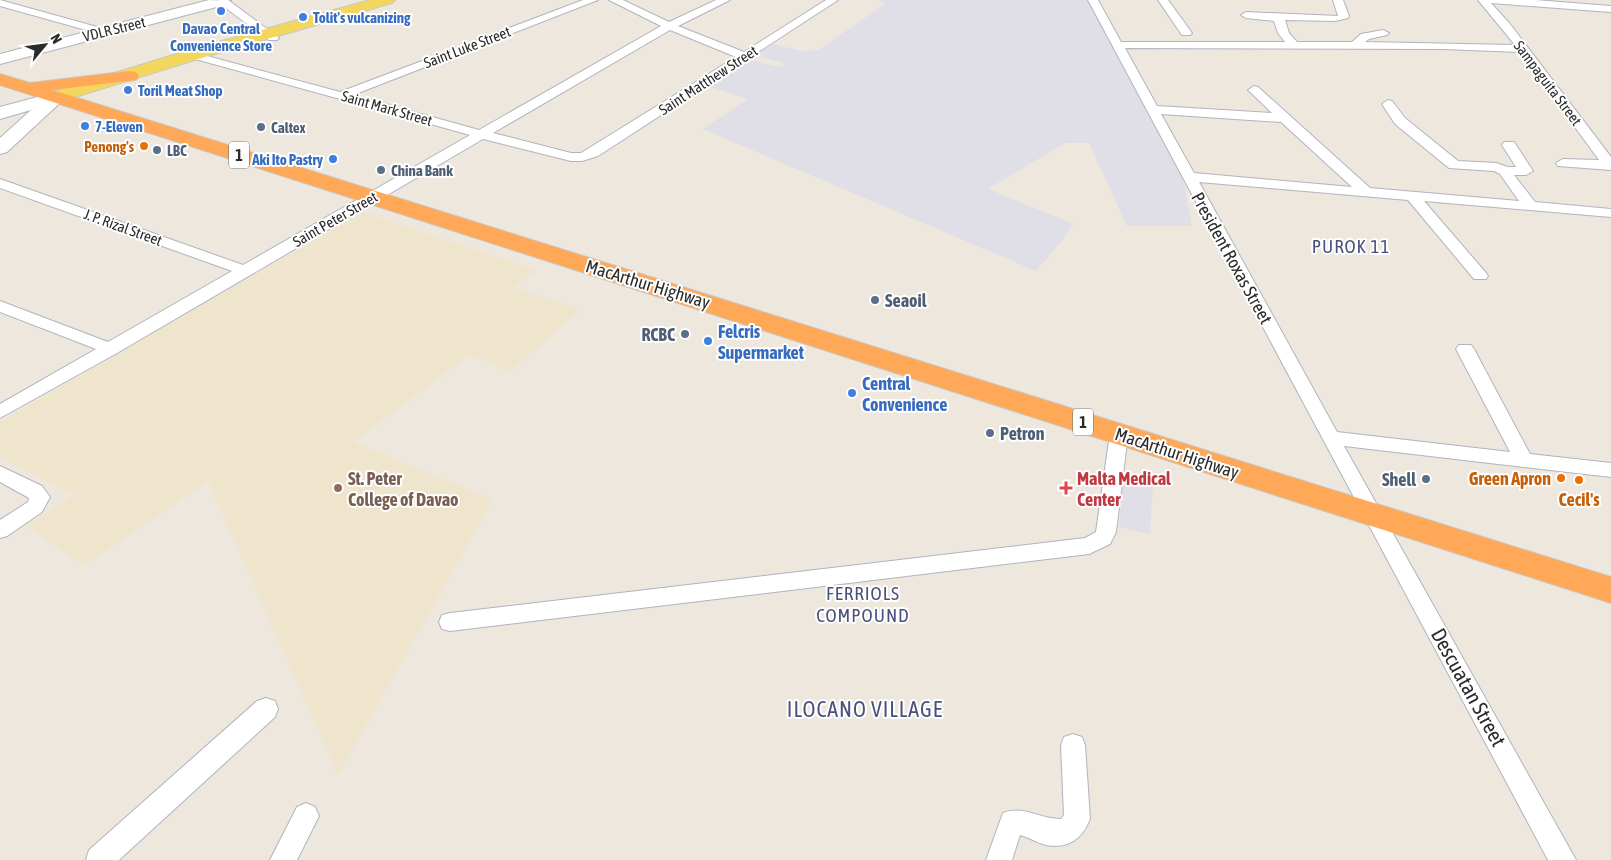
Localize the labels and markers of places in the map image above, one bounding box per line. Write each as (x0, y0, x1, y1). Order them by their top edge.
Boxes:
marker: Davao Central Convenience Store (215, 5, 227, 17)
place label: Tolit's vulcanizing (313, 9, 411, 26)
marker: Tolit's vulcanizing (297, 11, 309, 23)
place label: Davao Central Convenience Store (170, 20, 272, 54)
place label: Toril Meat Shop (138, 82, 223, 99)
marker: Toril Meat Shop (122, 84, 134, 96)
place label: 7-Eleven (95, 118, 143, 135)
place label: Caltex (271, 119, 306, 136)
marker: 7-Eleven (79, 120, 91, 132)
marker: Caltex (255, 121, 267, 133)
place label: Penong's (84, 138, 135, 155)
marker: Penong's (138, 140, 150, 152)
place label: LBC (167, 142, 187, 159)
marker: LBC (151, 144, 163, 156)
place label: Aki Ito Pastry (251, 151, 324, 168)
marker: Aki Ito Pastry (327, 153, 339, 165)
place label: China Bank (391, 162, 453, 179)
marker: China Bank (375, 164, 387, 176)
place label: Seaoil (885, 290, 927, 311)
marker: Seaoil (869, 294, 881, 306)
place label: Felcris Supermarket (718, 321, 805, 363)
place label: RCBC (641, 324, 675, 345)
marker: RCBC (679, 328, 691, 340)
marker: Felcris Supermarket (702, 335, 714, 347)
place label: Central Convenience (862, 373, 947, 415)
marker: Central Convenience (846, 387, 858, 399)
place label: Petron (1000, 423, 1045, 444)
marker: Petron (984, 427, 996, 439)
place label: St. Peter College of Davao (348, 468, 459, 510)
place label: Malta Medical Center (1077, 468, 1171, 510)
place label: Green Apron (1469, 468, 1551, 489)
place label: Shell (1382, 469, 1416, 490)
marker: Green Apron (1555, 472, 1567, 484)
marker: Shell (1420, 473, 1432, 485)
marker: Cecil's (1573, 474, 1585, 486)
marker: Malta Medical Center (1059, 481, 1073, 495)
marker: St. Peter College of Davao (332, 482, 344, 494)
place label: Cecil's (1558, 489, 1600, 510)

